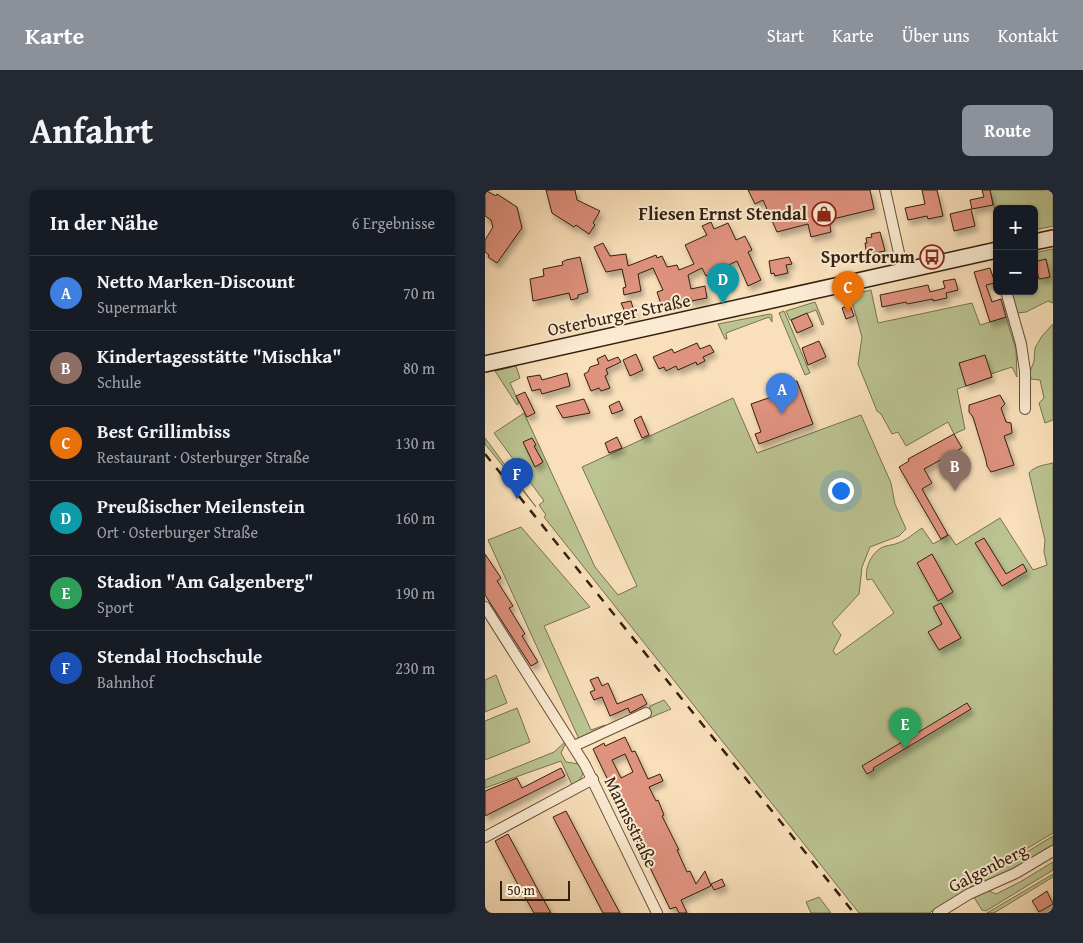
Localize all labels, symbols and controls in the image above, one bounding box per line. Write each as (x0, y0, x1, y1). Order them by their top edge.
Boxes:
text: Karte (25, 18, 84, 53)
text: Start (767, 22, 804, 49)
text: Karte (832, 22, 874, 49)
text: Über uns (902, 22, 970, 49)
text: Kontakt (998, 22, 1058, 49)
text: Anfahrt (30, 105, 153, 156)
button: Route (962, 105, 1053, 156)
place label: Fliesen Ernst Stendal (639, 200, 807, 227)
shop icon: Fliesen Ernst Stendal (811, 201, 837, 227)
map controls (993, 205, 1038, 295)
button: + (993, 205, 1038, 250)
text: In der Nähe (50, 207, 158, 238)
text: 6 Ergebnisse (352, 211, 435, 235)
place label: Sportforum (821, 243, 916, 270)
bus stop icon: Sportforum (919, 244, 945, 270)
button: − (993, 250, 1038, 295)
pin: D (707, 263, 739, 304)
text: Netto Marken-Discount (97, 267, 295, 295)
pin: C (832, 271, 864, 312)
text: A (61, 281, 71, 305)
text: 70 m (403, 281, 435, 305)
street label: Osterburger Straße (545, 286, 693, 343)
text: Supermarkt (97, 295, 177, 319)
text: Kindertagesstätte "Mischka" (97, 342, 342, 370)
text: B (61, 356, 71, 380)
text: 80 m (403, 356, 435, 380)
text: Schule (97, 370, 141, 394)
pin: A (766, 373, 798, 414)
text: Best Grillimbiss (97, 417, 230, 445)
text: C (61, 431, 71, 455)
text: 130 m (395, 431, 435, 455)
text: Restaurant · Osterburger Straße (97, 445, 310, 469)
pin: B (939, 450, 971, 491)
pin: F (501, 458, 533, 499)
your location (828, 478, 854, 504)
text: Preußischer Meilenstein (97, 492, 305, 520)
text: D (61, 506, 71, 530)
text: 160 m (395, 506, 435, 530)
text: Ort · Osterburger Straße (97, 520, 258, 544)
text: Stadion "Am Galgenberg" (97, 567, 313, 595)
text: E (62, 581, 70, 605)
text: 190 m (395, 581, 435, 605)
text: Sport (97, 595, 134, 619)
text: Stendal Hochschule (97, 642, 262, 670)
text: F (62, 656, 70, 680)
text: 230 m (395, 656, 435, 680)
text: Bahnhof (97, 670, 154, 694)
pin: E (889, 708, 921, 749)
street label: Mannsstraße (598, 771, 665, 872)
street label: Galgenberg (943, 836, 1032, 899)
scale bar (500, 878, 570, 901)
text: 50 m (507, 880, 535, 900)

